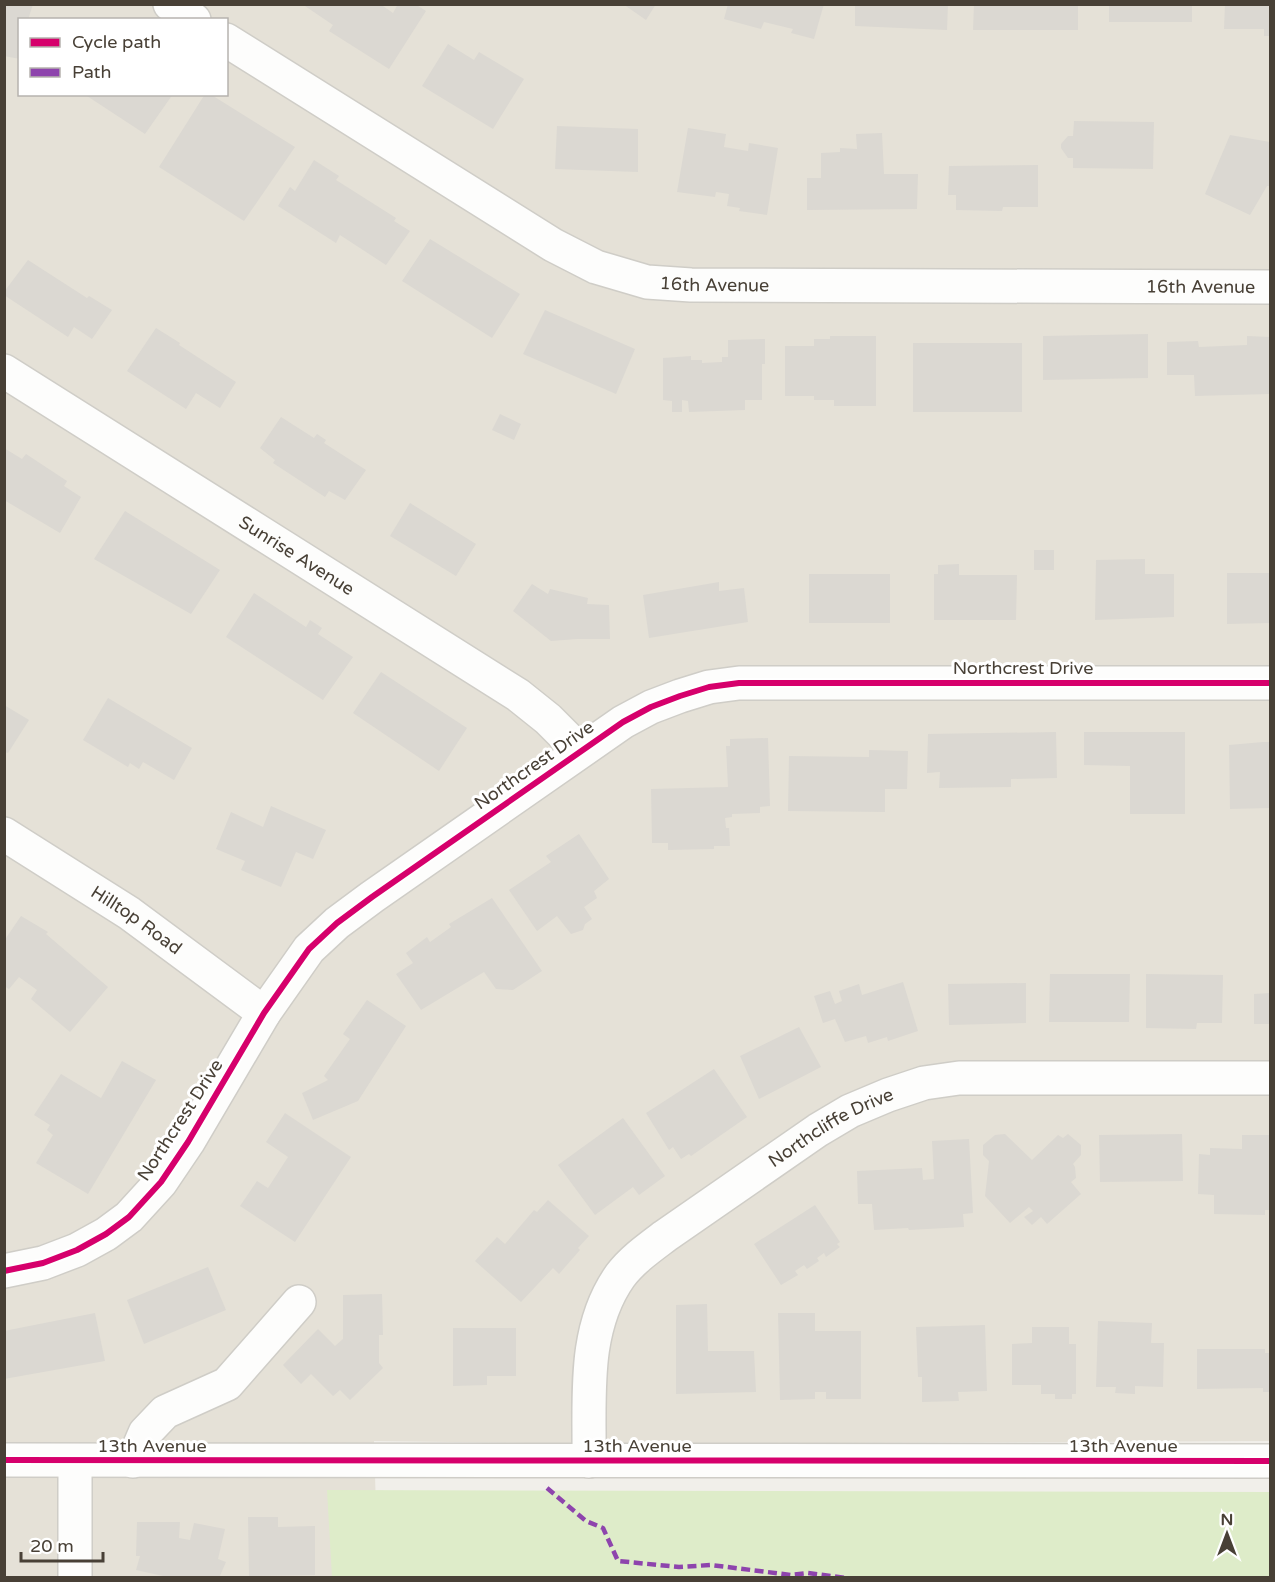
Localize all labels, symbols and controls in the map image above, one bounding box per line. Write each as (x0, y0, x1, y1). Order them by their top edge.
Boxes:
legend (18, 18, 228, 96)
text: Cycle path (72, 31, 161, 53)
text: Path (72, 61, 111, 83)
street label: 16th Avenue (659, 272, 769, 296)
street label: 16th Avenue (1146, 276, 1255, 298)
street label: Sunrise Avenue (235, 511, 359, 600)
street label: Northcrest Drive (953, 657, 1093, 679)
street label: Northcrest Drive (470, 716, 598, 814)
street label: Hilltop Road (87, 881, 186, 959)
street label: Northcrest Drive (132, 1055, 228, 1185)
street label: Northcliffe Drive (764, 1083, 897, 1172)
street label: 13th Avenue (97, 1435, 207, 1457)
street label: 13th Avenue (582, 1435, 692, 1457)
street label: 13th Avenue (1068, 1435, 1178, 1457)
north arrow (1197, 1504, 1257, 1564)
text: N (1221, 1510, 1233, 1530)
scale bar (21, 1525, 104, 1563)
text: 20 m (30, 1535, 74, 1557)

